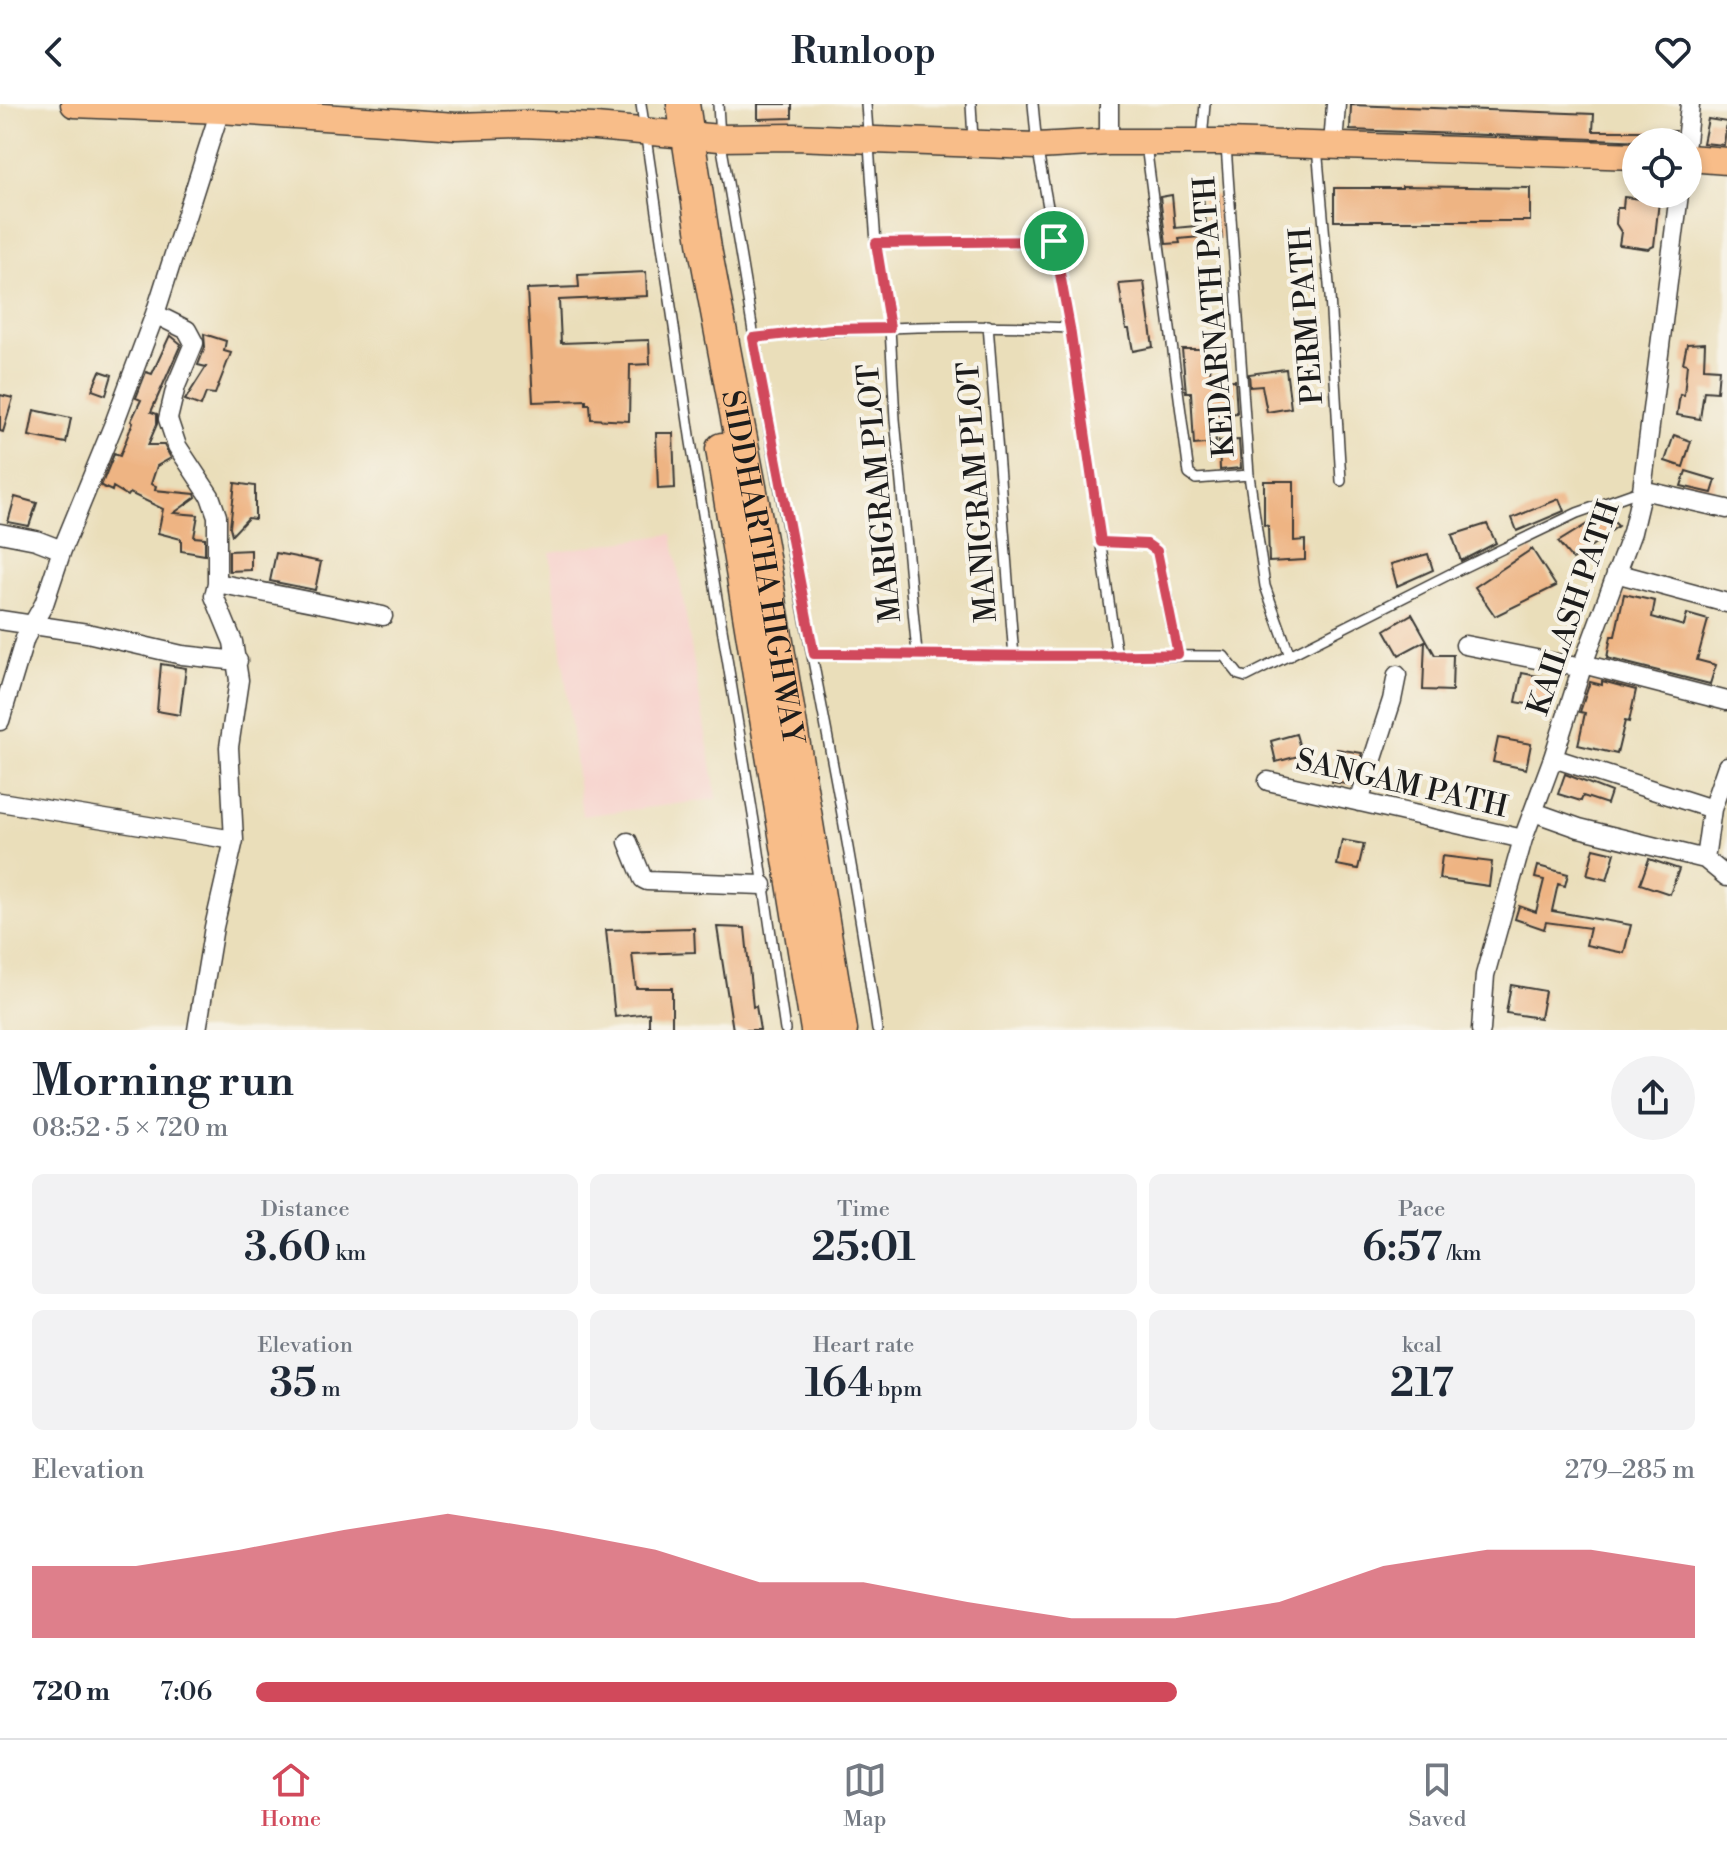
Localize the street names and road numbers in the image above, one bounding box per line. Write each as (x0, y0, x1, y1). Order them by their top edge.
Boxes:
street label: KEDARNATH PATH (1186, 175, 1244, 459)
street label: PERM PATH (1282, 226, 1332, 406)
street label: MANIGRAM PLOT (950, 360, 1006, 624)
street label: MARIGRAM PLOT (850, 362, 910, 624)
street label: SIDDHARTHA HIGHWAY (712, 387, 812, 748)
street label: KAILASH PATH (1519, 496, 1628, 721)
street label: SANGAM PATH (1292, 741, 1511, 827)

